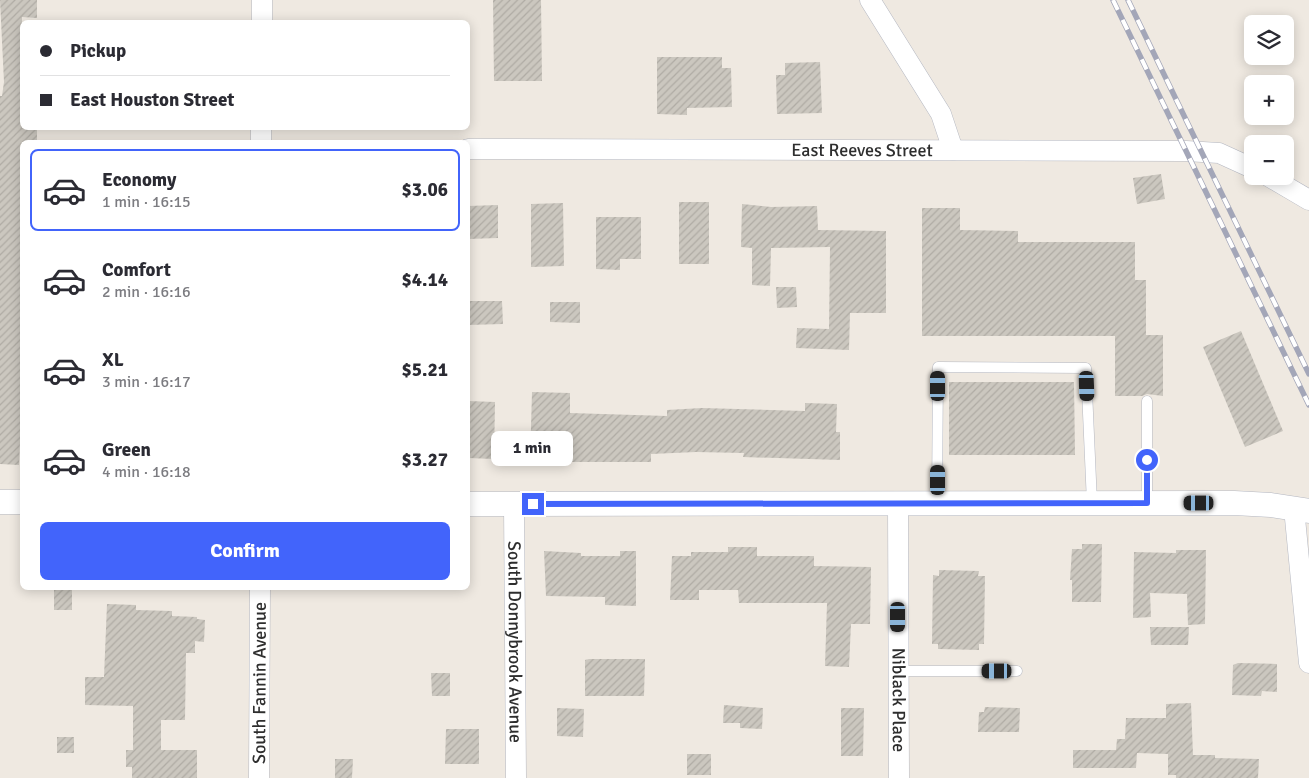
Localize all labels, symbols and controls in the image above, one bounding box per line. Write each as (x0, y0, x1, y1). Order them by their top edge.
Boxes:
map controls (1244, 15, 1294, 185)
button: layers (1244, 15, 1294, 65)
text: Pickup (70, 39, 126, 63)
button: + (1244, 75, 1294, 125)
text: East Houston Street (70, 88, 234, 112)
button: − (1244, 135, 1294, 185)
street label: East Reeves Street (791, 139, 933, 161)
icon: car (42, 168, 87, 213)
text: Economy (102, 168, 176, 192)
text: $3.06 (402, 178, 448, 202)
text: 1 min · 16:15 (102, 192, 191, 212)
icon: car (42, 258, 87, 303)
text: Comfort (102, 258, 171, 282)
text: $4.14 (402, 268, 448, 292)
text: 2 min · 16:16 (102, 282, 191, 302)
icon: car (42, 348, 87, 393)
text: XL (102, 348, 124, 372)
text: $5.21 (402, 358, 448, 382)
car (930, 371, 945, 401)
car (1078, 371, 1095, 401)
text: 3 min · 16:17 (102, 372, 191, 392)
callout: 1 min (492, 432, 574, 466)
icon: car (42, 438, 87, 483)
text: Green (102, 438, 151, 462)
text: 1 min (513, 438, 551, 458)
text: $3.27 (402, 448, 448, 472)
route start (1136, 449, 1158, 471)
text: 4 min · 16:18 (102, 462, 191, 482)
car (930, 465, 945, 495)
route end (522, 493, 544, 515)
car (1184, 496, 1214, 511)
button: Confirm (40, 522, 450, 580)
street label: South Donnybrook Avenue (503, 541, 527, 743)
street label: South Fannin Avenue (248, 602, 271, 764)
car (890, 602, 905, 632)
street label: Niblack Place (888, 648, 910, 752)
car (982, 664, 1012, 679)

